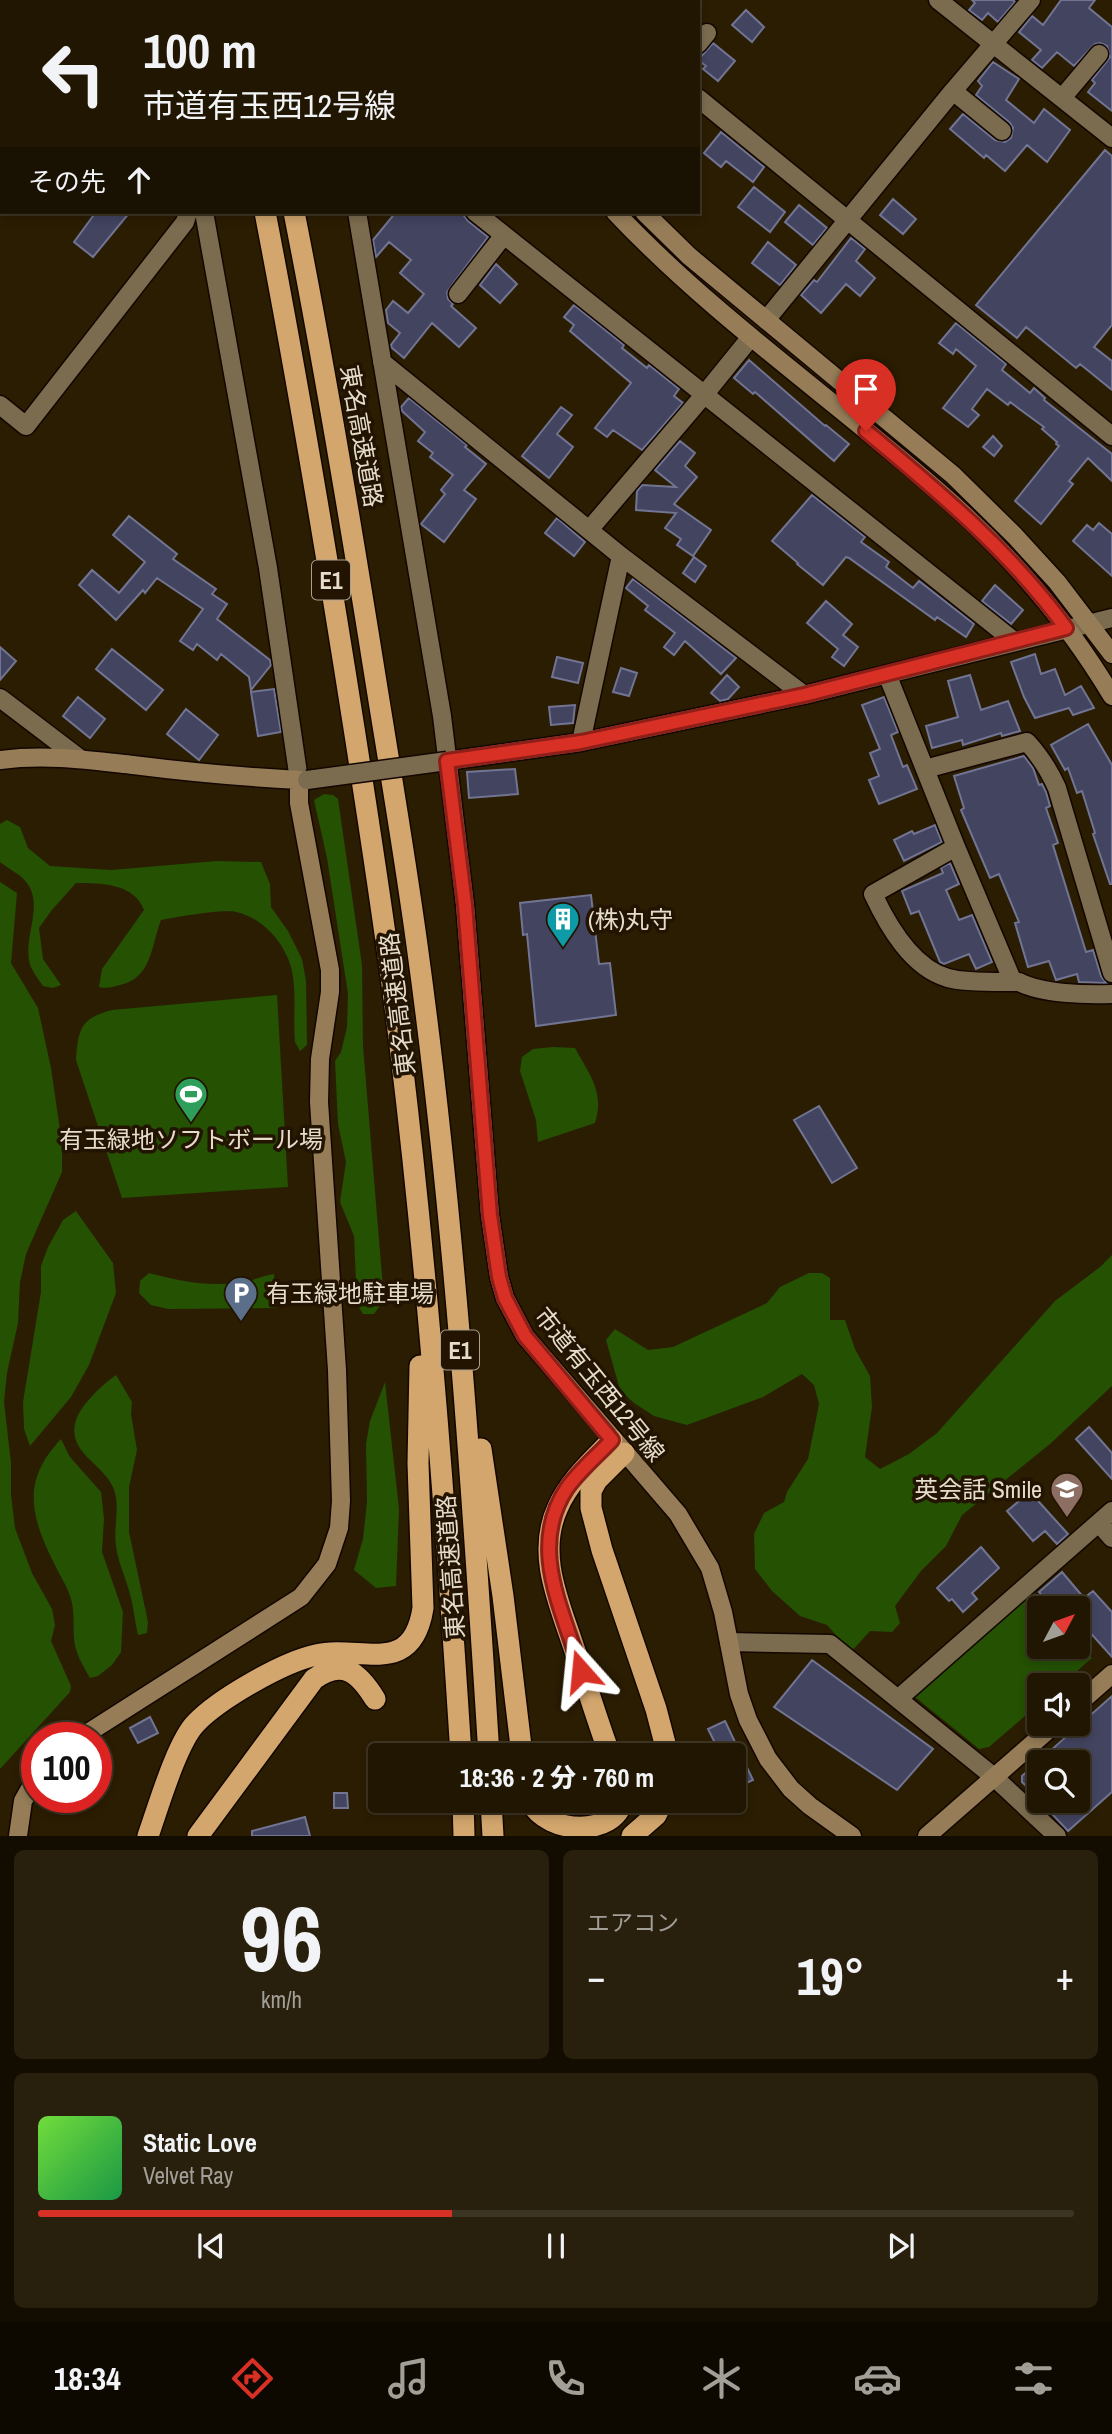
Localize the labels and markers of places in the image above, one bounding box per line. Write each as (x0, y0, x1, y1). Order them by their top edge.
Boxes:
pin (836, 359, 896, 431)
building icon: (株)丸守 (544, 900, 582, 949)
place label: (株)丸守 (588, 903, 673, 935)
sports icon: 有玉緑地ソフトボール場 (172, 1075, 210, 1124)
place label: 有玉緑地ソフトボール場 (59, 1123, 323, 1155)
parking icon: 有玉緑地駐車場 (222, 1274, 260, 1323)
place label: 有玉緑地駐車場 (266, 1277, 434, 1309)
school or university icon: 英会話 Smile (1048, 1470, 1086, 1519)
place label: 英会話 Smile (914, 1473, 1042, 1505)

